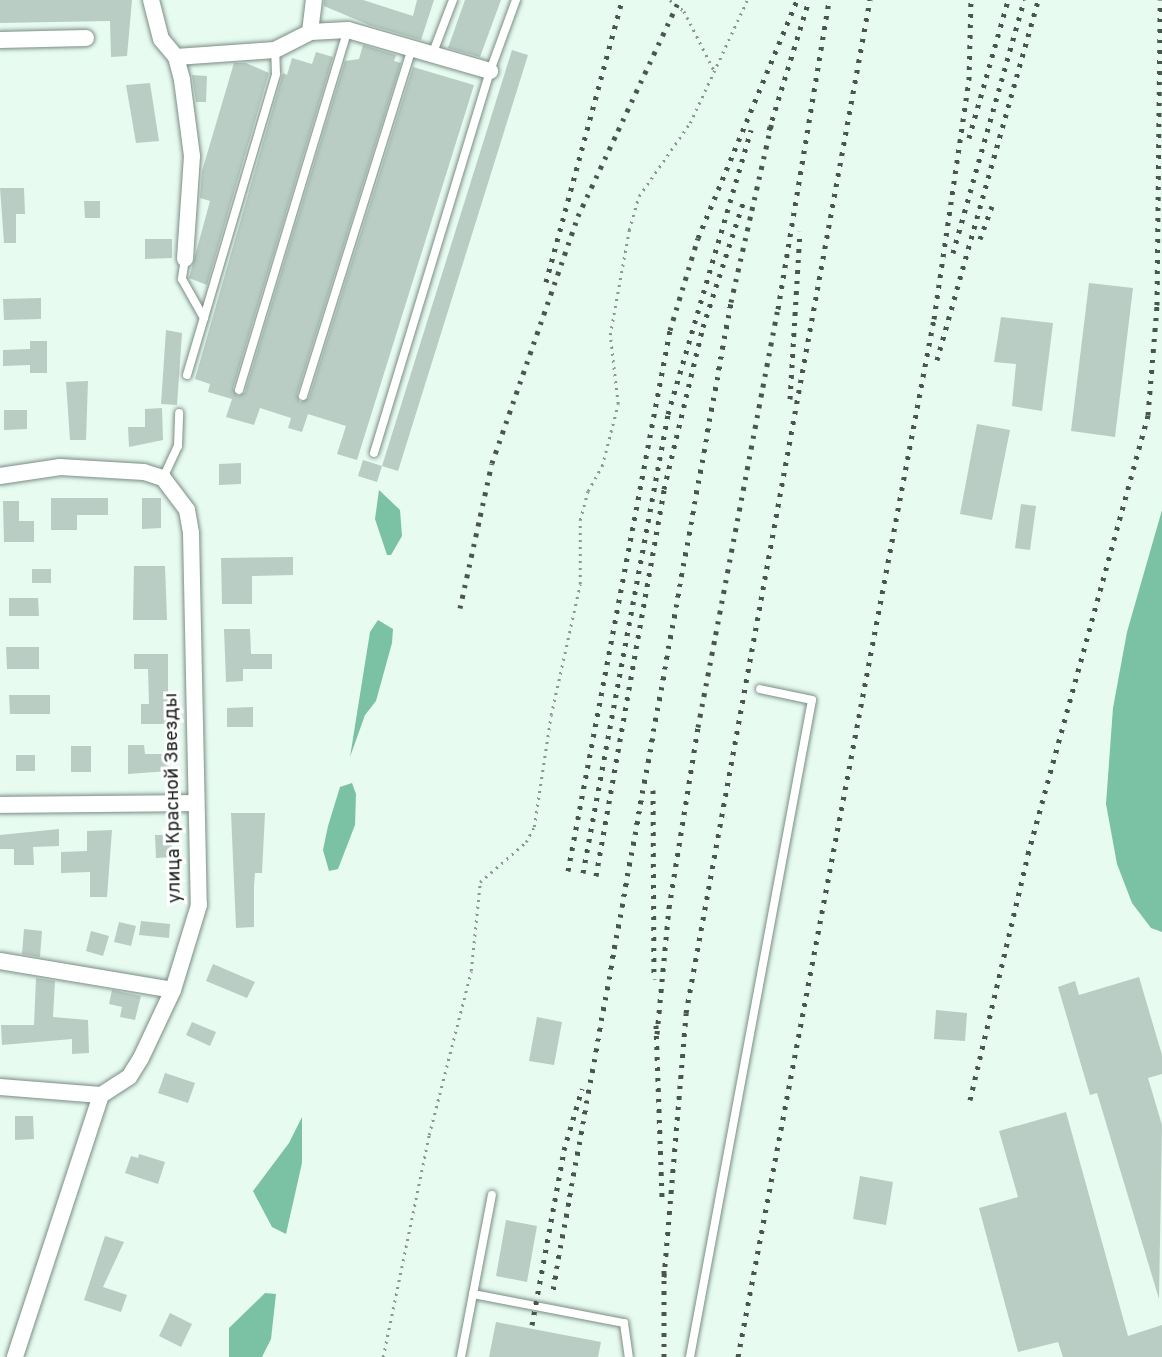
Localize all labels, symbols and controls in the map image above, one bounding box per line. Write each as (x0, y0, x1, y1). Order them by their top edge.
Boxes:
street label: улица Красной Звезды (161, 693, 187, 903)

